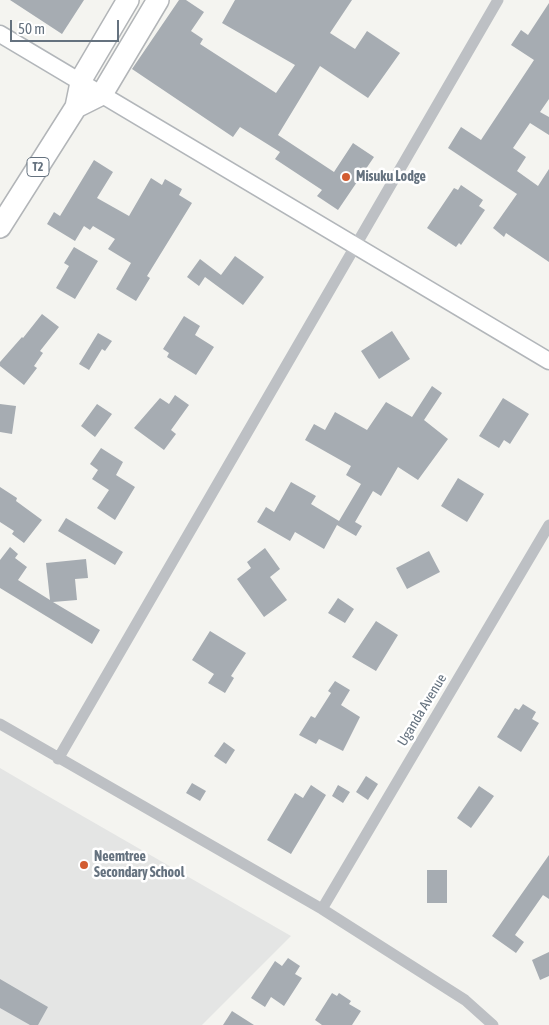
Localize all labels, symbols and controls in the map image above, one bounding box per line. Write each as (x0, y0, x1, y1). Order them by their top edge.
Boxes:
scale bar (12, 10, 121, 42)
text: 50 m (18, 20, 45, 37)
road number: T2 (27, 158, 49, 176)
place label: Misuku Lodge (356, 169, 426, 185)
marker: Misuku Lodge (340, 171, 352, 183)
street label: Uganda Avenue (394, 671, 450, 749)
place label: Neemtree Secondary School (94, 849, 184, 882)
marker: Neemtree Secondary School (78, 859, 90, 871)

